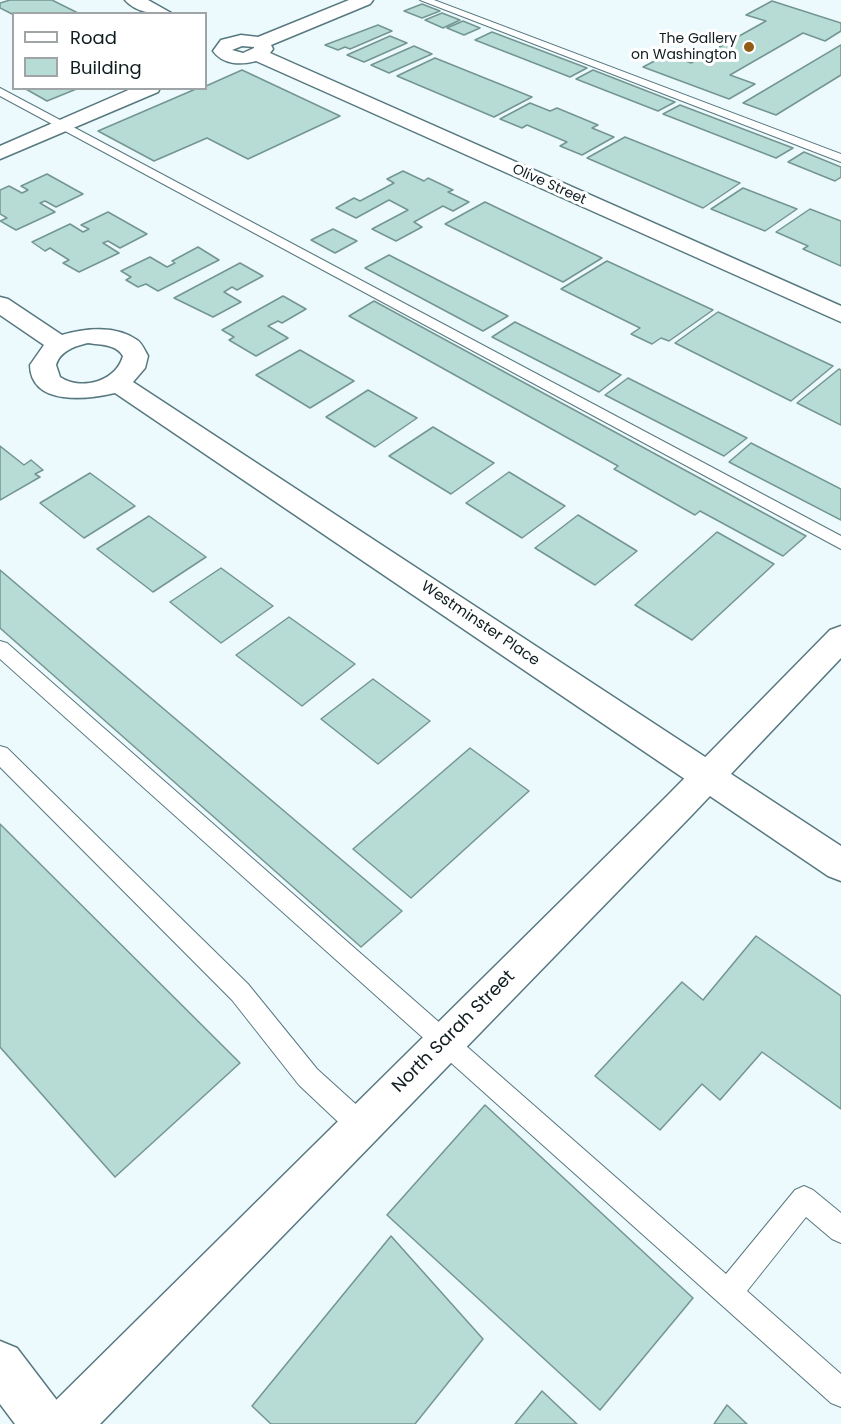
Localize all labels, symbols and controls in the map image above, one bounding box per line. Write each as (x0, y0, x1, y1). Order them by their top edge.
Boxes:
legend (12, 12, 207, 90)
text: Road (70, 25, 117, 50)
place label: The Gallery on Washington (631, 31, 737, 63)
marker: The Gallery on Washington (742, 40, 756, 54)
text: Building (70, 55, 142, 80)
street label: Olive Street (509, 161, 589, 209)
street label: Westminster Place (417, 578, 543, 670)
street label: North Sarah Street (388, 966, 520, 1098)

